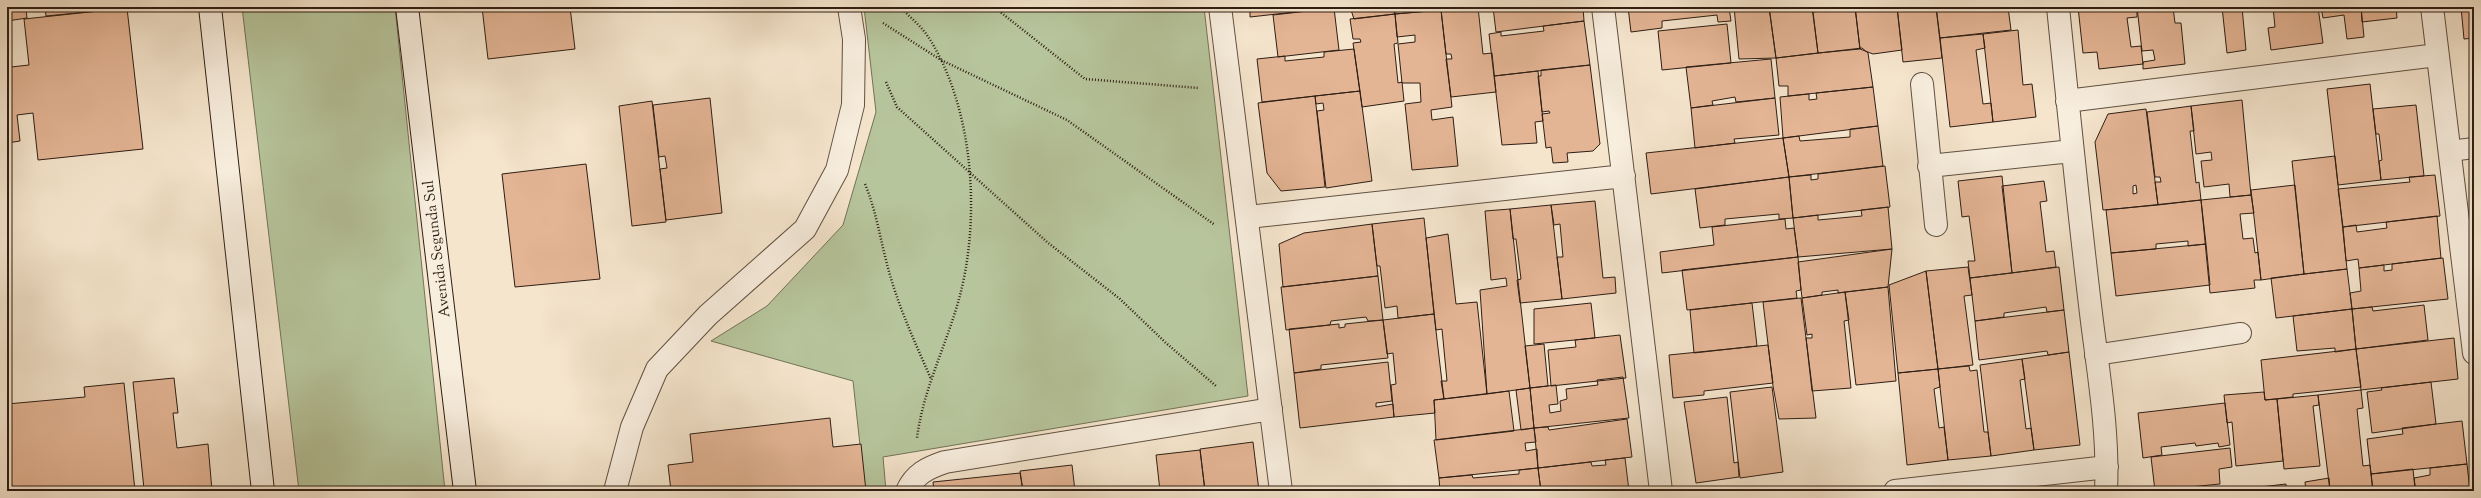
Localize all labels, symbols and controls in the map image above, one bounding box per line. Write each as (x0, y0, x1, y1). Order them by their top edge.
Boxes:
street label: Avenida Segunda Sul (419, 179, 456, 319)

